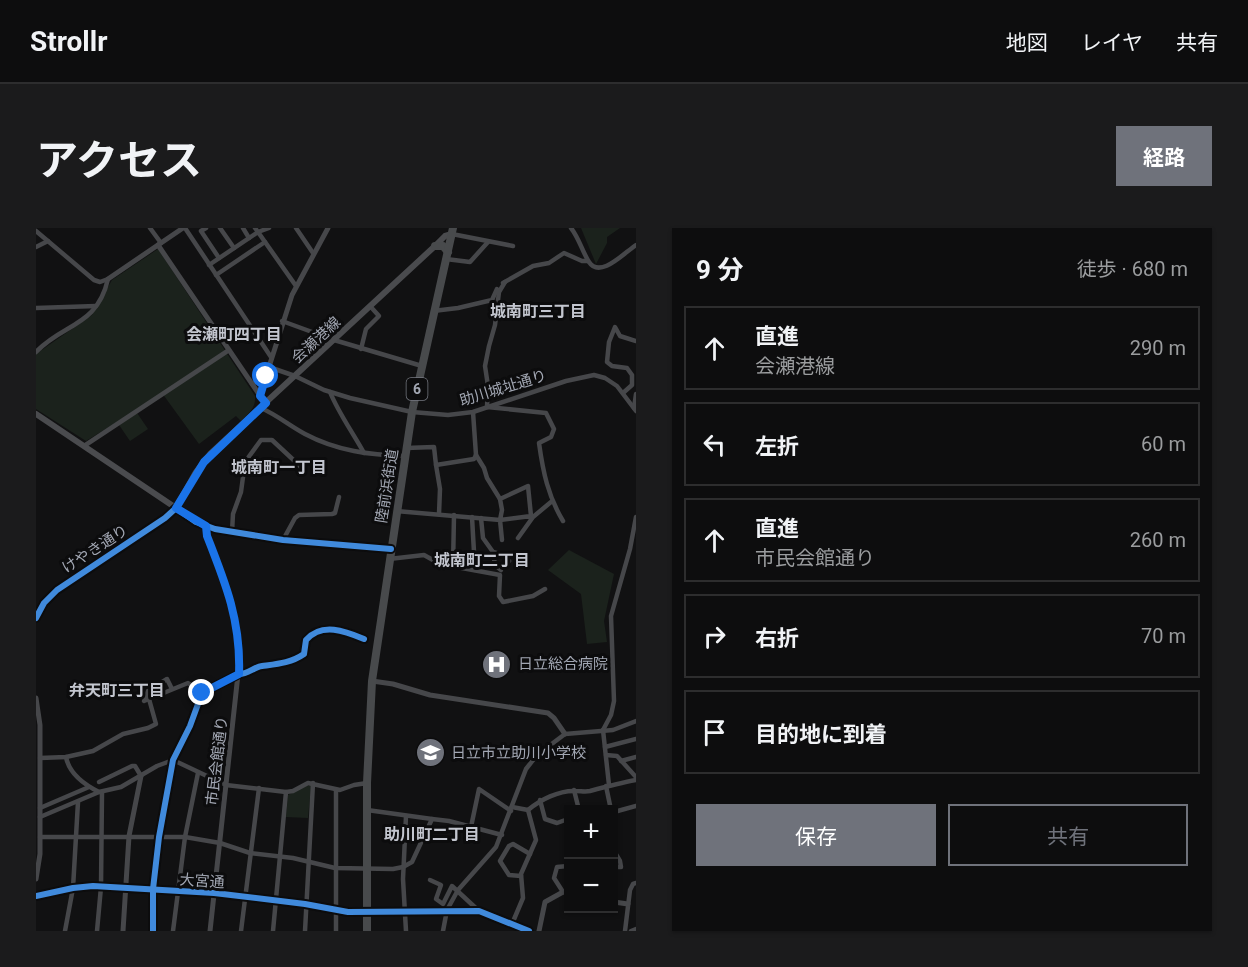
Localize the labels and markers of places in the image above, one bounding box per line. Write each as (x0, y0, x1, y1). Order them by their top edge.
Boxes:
hospital icon: 日立総合病院 (481, 648, 513, 680)
place label: 日立総合病院 (518, 655, 608, 673)
school or university icon: 日立市立助川小学校 (414, 737, 446, 769)
place label: 日立市立助川小学校 (451, 744, 586, 762)

